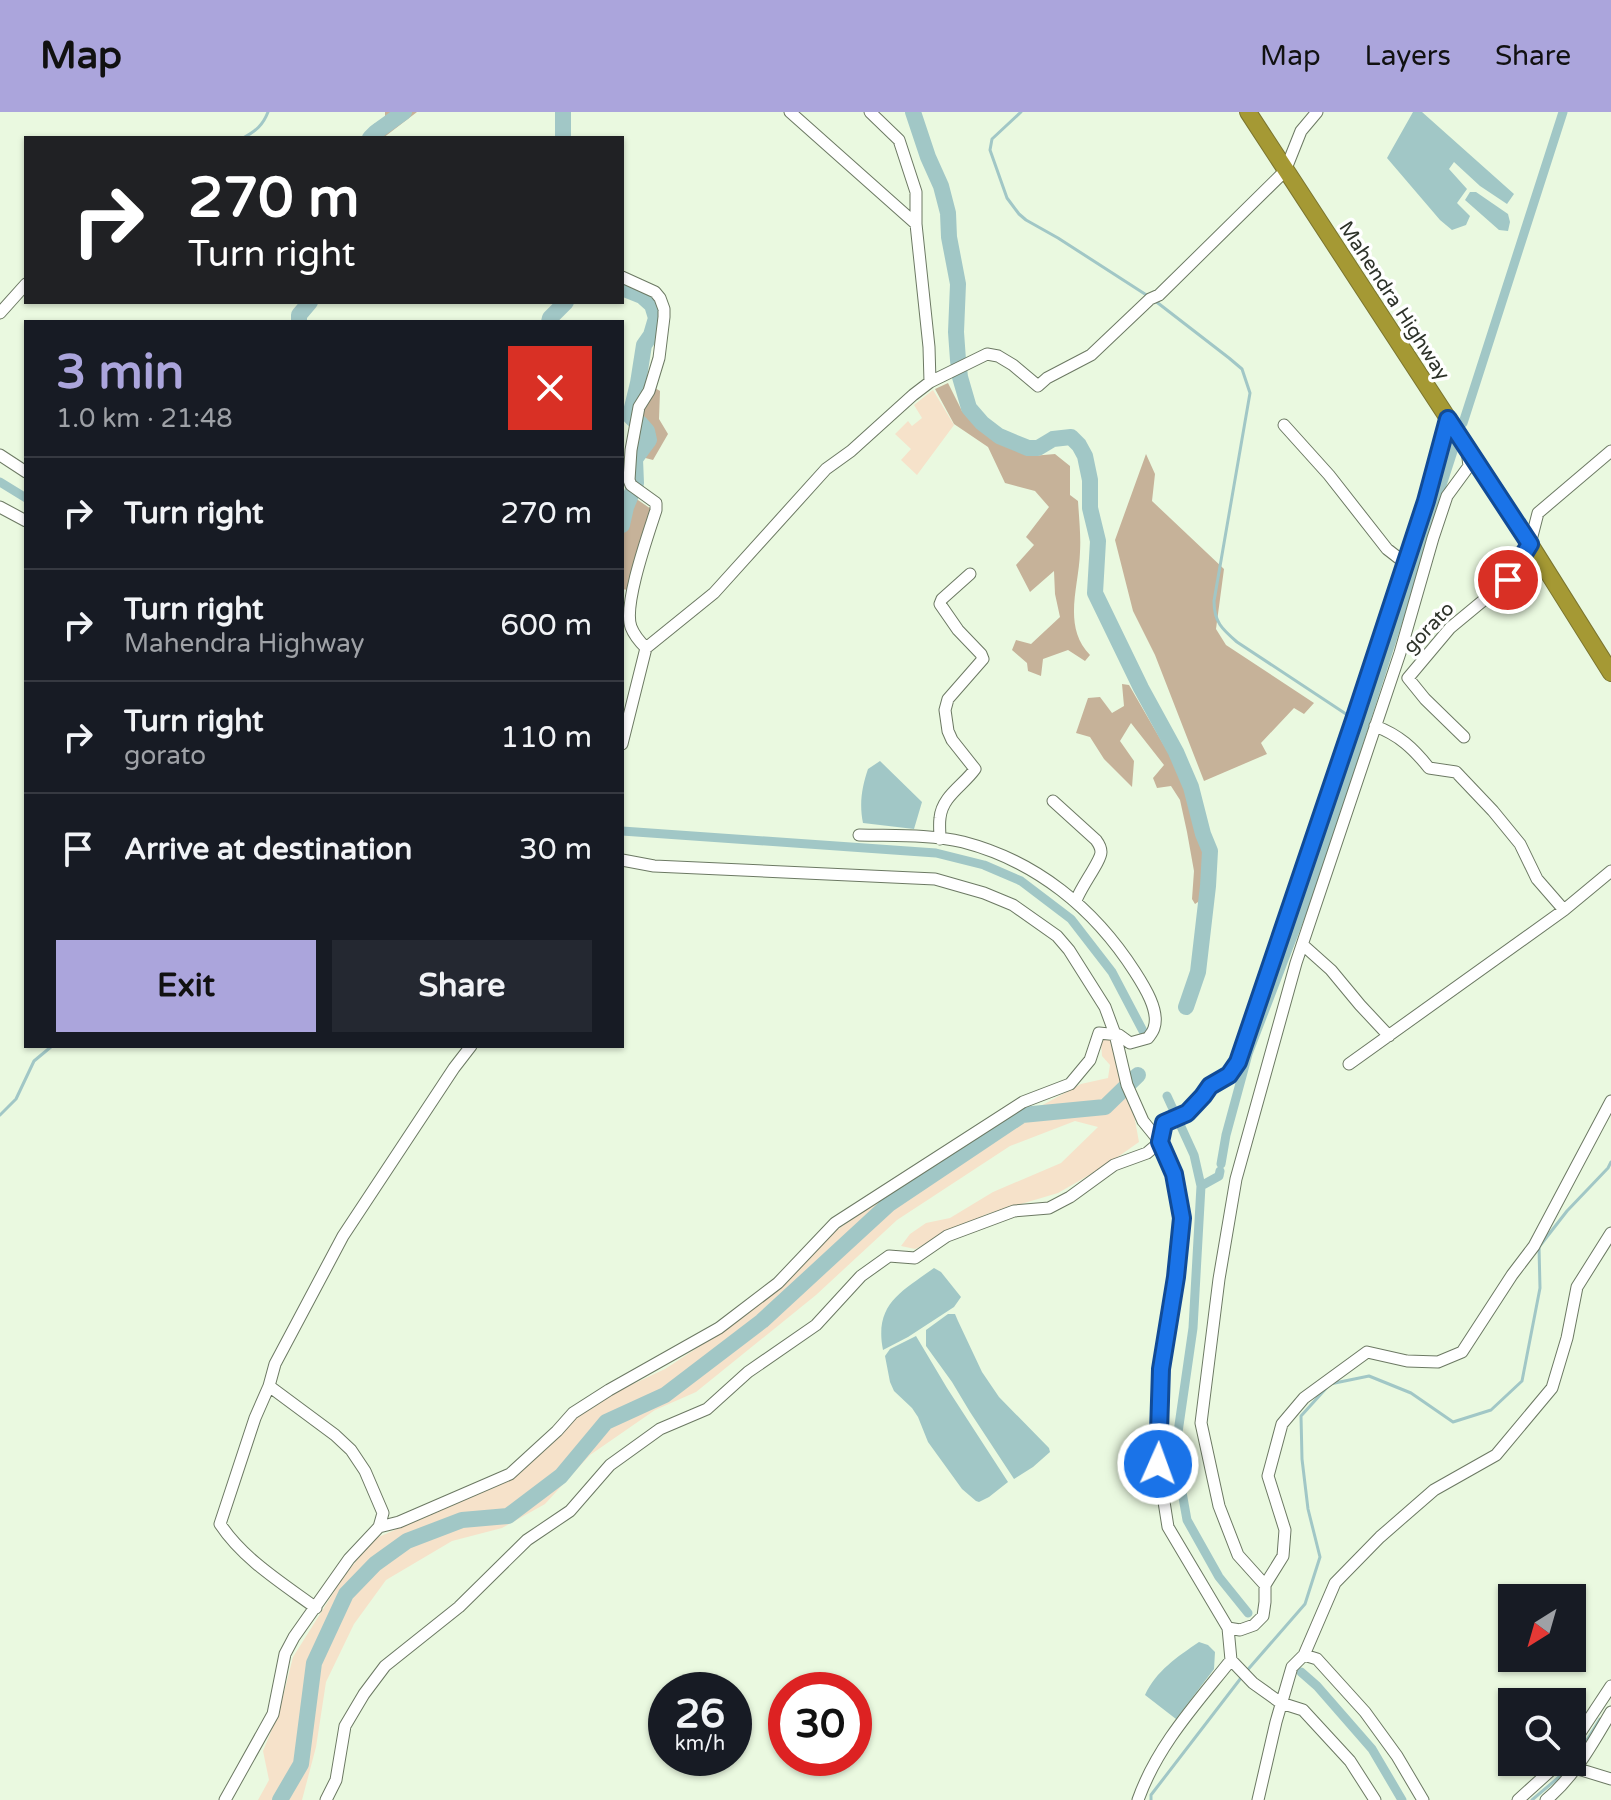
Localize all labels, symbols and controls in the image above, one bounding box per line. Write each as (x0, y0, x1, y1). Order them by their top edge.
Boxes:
text: Map (40, 33, 122, 79)
text: Map (1260, 39, 1321, 73)
text: Layers (1365, 39, 1451, 73)
text: Share (1495, 39, 1571, 73)
text: 270 m (188, 165, 359, 232)
icon: right (56, 168, 160, 272)
street label: Mahendra Highway (1334, 217, 1455, 385)
text: Turn right (188, 233, 355, 276)
text: 3 min (56, 344, 184, 402)
button: close (508, 346, 592, 430)
text: 1.0 km · 21:48 (56, 403, 233, 434)
icon: right (56, 491, 100, 535)
text: Turn right (124, 495, 264, 532)
text: 270 m (500, 495, 592, 532)
pin (1474, 546, 1542, 614)
icon: arrive (1486, 558, 1530, 602)
text: Turn right (124, 591, 264, 628)
street label: gorato (1398, 597, 1460, 659)
icon: right (56, 603, 100, 647)
text: 600 m (500, 607, 592, 644)
text: Mahendra Highway (124, 628, 364, 659)
text: Turn right (124, 703, 264, 740)
icon: right (56, 715, 100, 759)
text: 110 m (500, 719, 592, 756)
text: gorato (124, 740, 206, 771)
icon: arrive (56, 827, 100, 871)
text: Arrive at destination (124, 831, 412, 868)
text: 30 m (519, 831, 592, 868)
button: Exit (56, 940, 316, 1032)
button: Share (332, 940, 592, 1032)
position arrow (1116, 1422, 1200, 1506)
north arrow (1498, 1584, 1586, 1672)
map controls (1498, 1584, 1586, 1776)
speed limit sign: 30 (768, 1672, 872, 1776)
button: search (1498, 1688, 1586, 1776)
text: 26 (675, 1690, 725, 1738)
text: km/h (675, 1732, 725, 1756)

